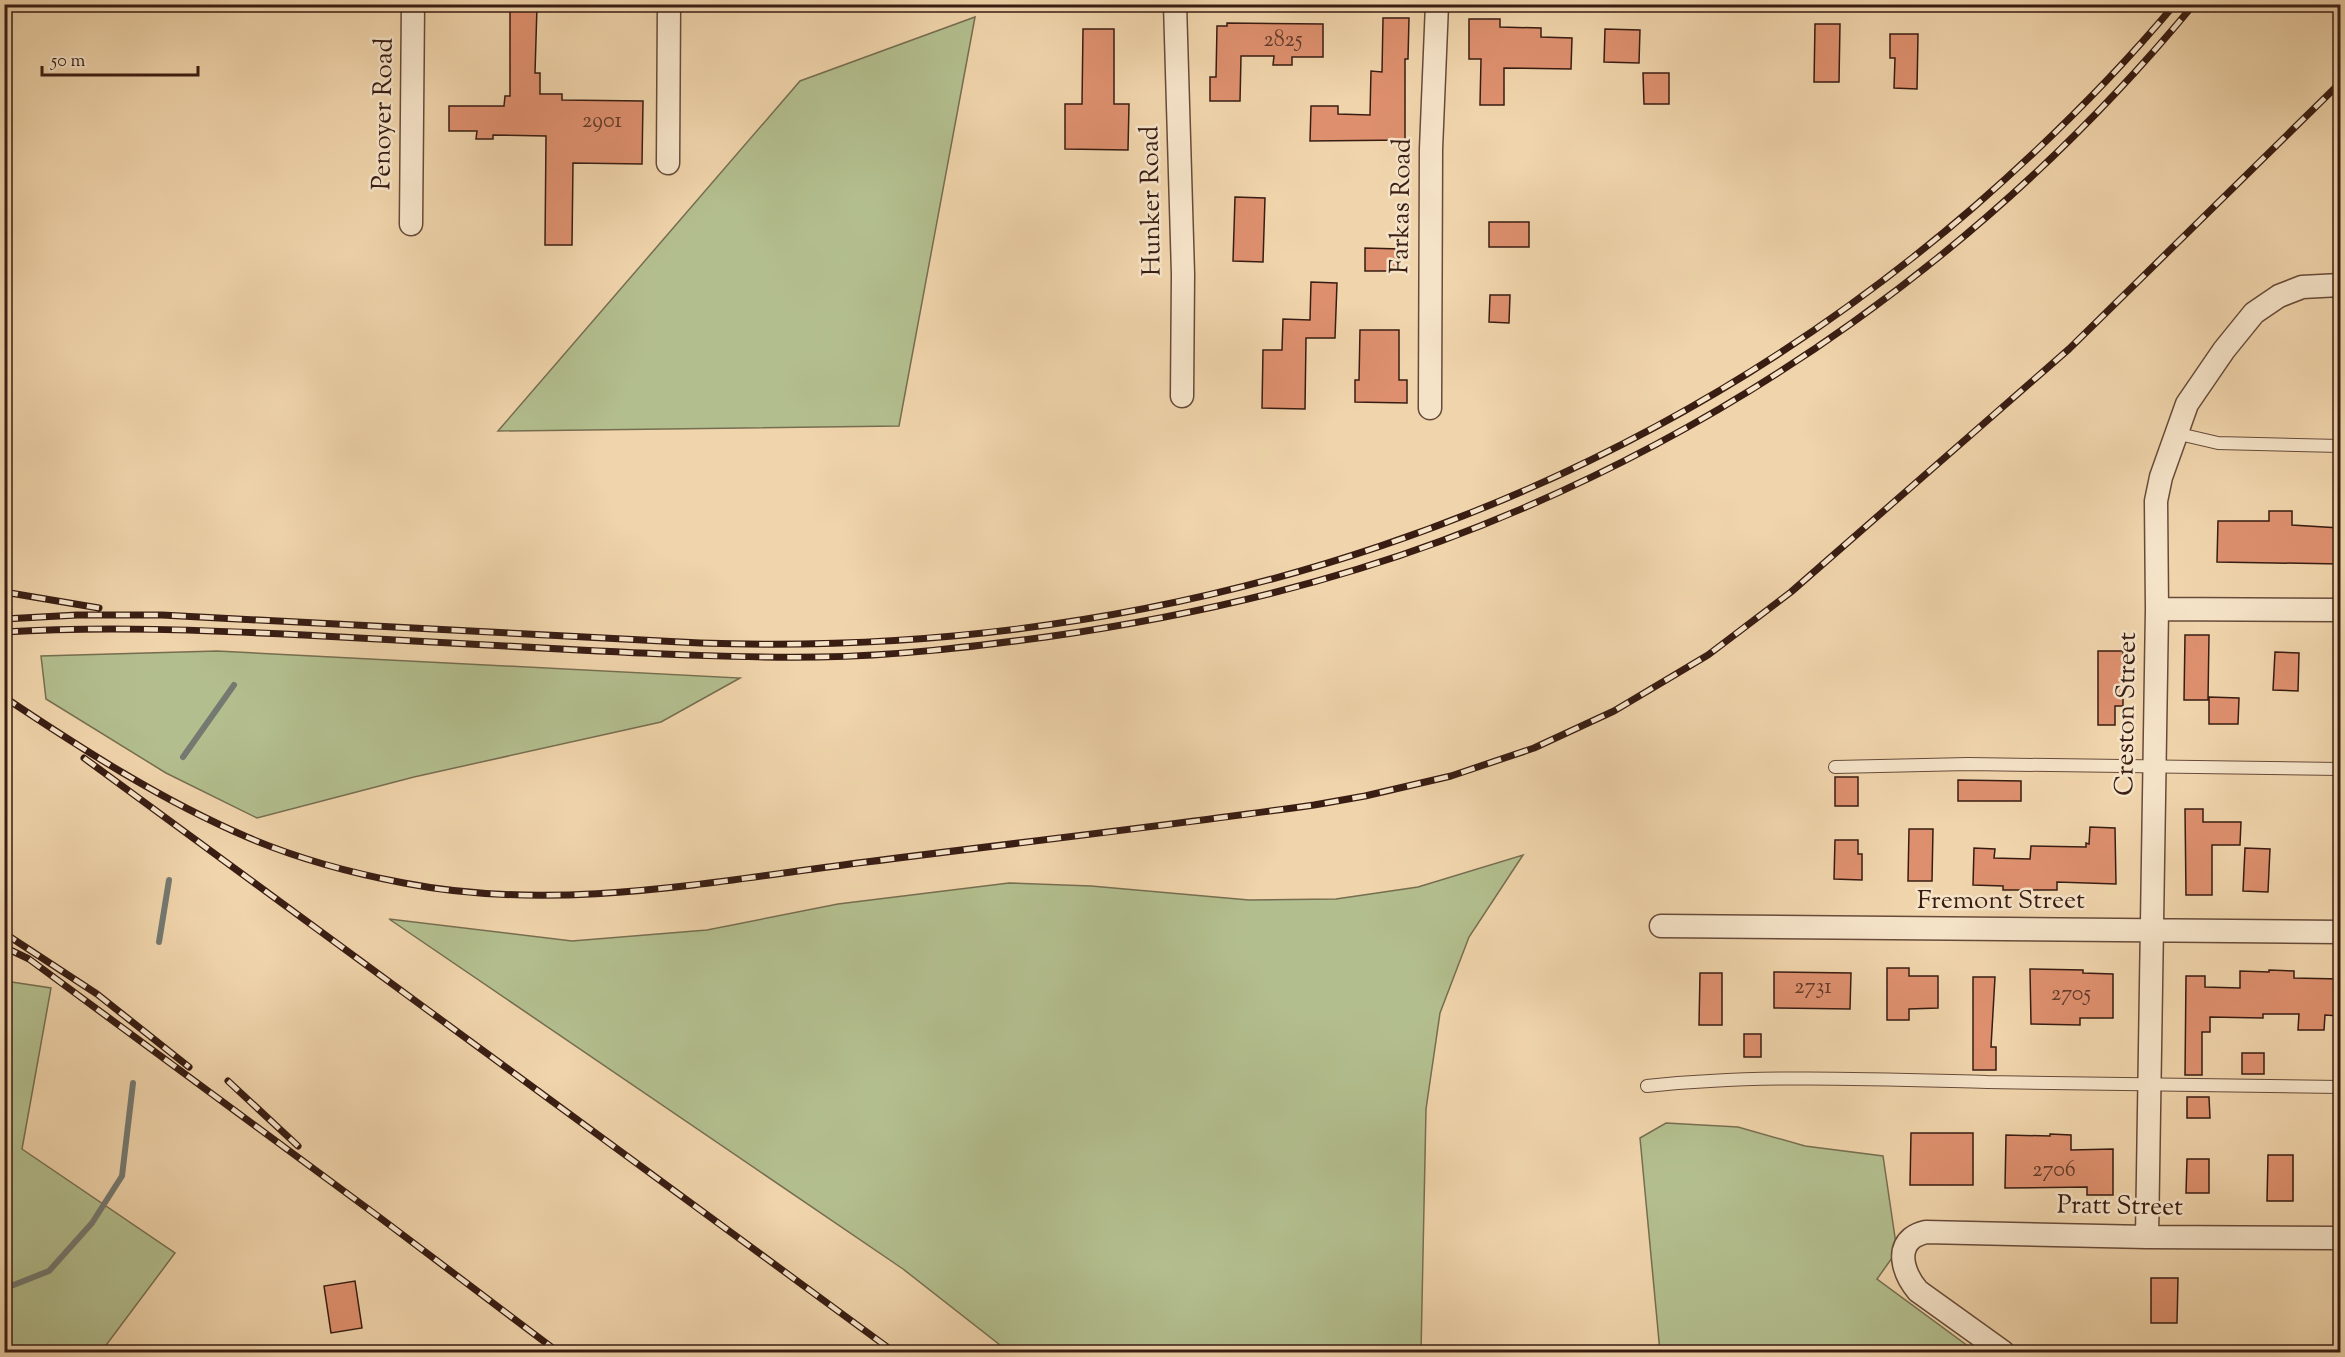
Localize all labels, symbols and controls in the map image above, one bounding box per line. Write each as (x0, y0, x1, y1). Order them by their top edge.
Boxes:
house number: 2825 (1264, 25, 1303, 57)
street label: Penoyer Road (364, 37, 404, 191)
scale bar (42, 39, 198, 77)
text: 50 m (50, 49, 86, 75)
house number: 2901 (582, 106, 622, 138)
street label: Hunker Road (1132, 125, 1172, 277)
street label: Farkas Road (1382, 138, 1422, 274)
street label: Creston Street (2107, 632, 2147, 796)
street label: Fremont Street (1917, 883, 2085, 920)
house number: 2731 (1794, 972, 1832, 1004)
house number: 2705 (2051, 979, 2092, 1011)
house number: 2706 (2032, 1155, 2076, 1187)
street label: Pratt Street (2057, 1187, 2184, 1227)

